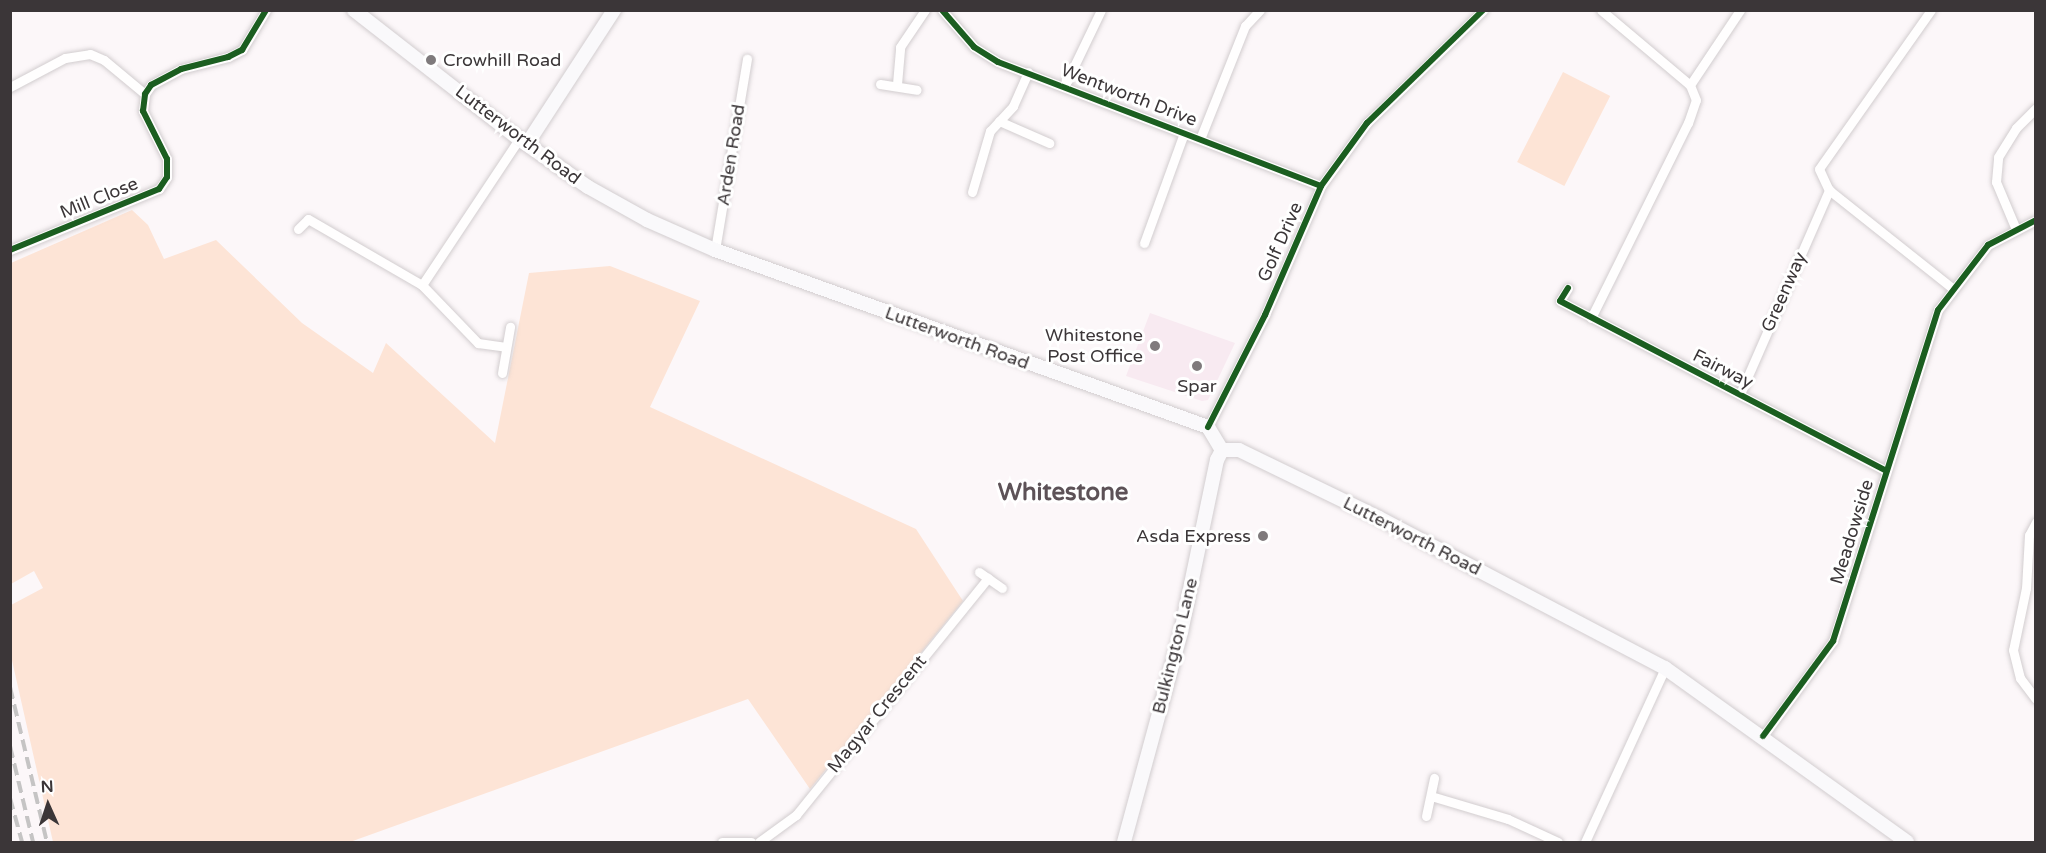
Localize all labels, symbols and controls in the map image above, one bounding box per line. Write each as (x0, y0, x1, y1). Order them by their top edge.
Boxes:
place label: Crowhill Road (443, 49, 561, 71)
marker: Crowhill Road (424, 53, 438, 67)
street label: Wentworth Drive (1058, 59, 1200, 131)
street label: Lutterworth Road (451, 81, 585, 189)
street label: Arden Road (712, 103, 750, 207)
street label: Mill Close (57, 173, 141, 223)
street label: Golf Drive (1253, 199, 1307, 285)
street label: Greenway (1757, 249, 1811, 335)
street label: Lutterworth Road (882, 302, 1032, 374)
place label: Whitestone Post Office (1045, 325, 1143, 368)
marker: Whitestone Post Office (1148, 339, 1162, 353)
street label: Fairway (1689, 345, 1757, 393)
marker: Spar (1190, 359, 1204, 373)
place label: Spar (1177, 375, 1217, 397)
street label: Meadowside (1826, 477, 1878, 587)
district label: Whitestone (998, 479, 1128, 507)
street label: Lutterworth Road (1339, 492, 1485, 580)
place label: Asda Express (1136, 525, 1251, 547)
marker: Asda Express (1256, 529, 1270, 543)
street label: Bulkington Lane (1148, 576, 1202, 716)
street label: Magyar Crescent (823, 651, 931, 777)
north arrow (18, 775, 78, 835)
text: N (40, 777, 54, 797)

